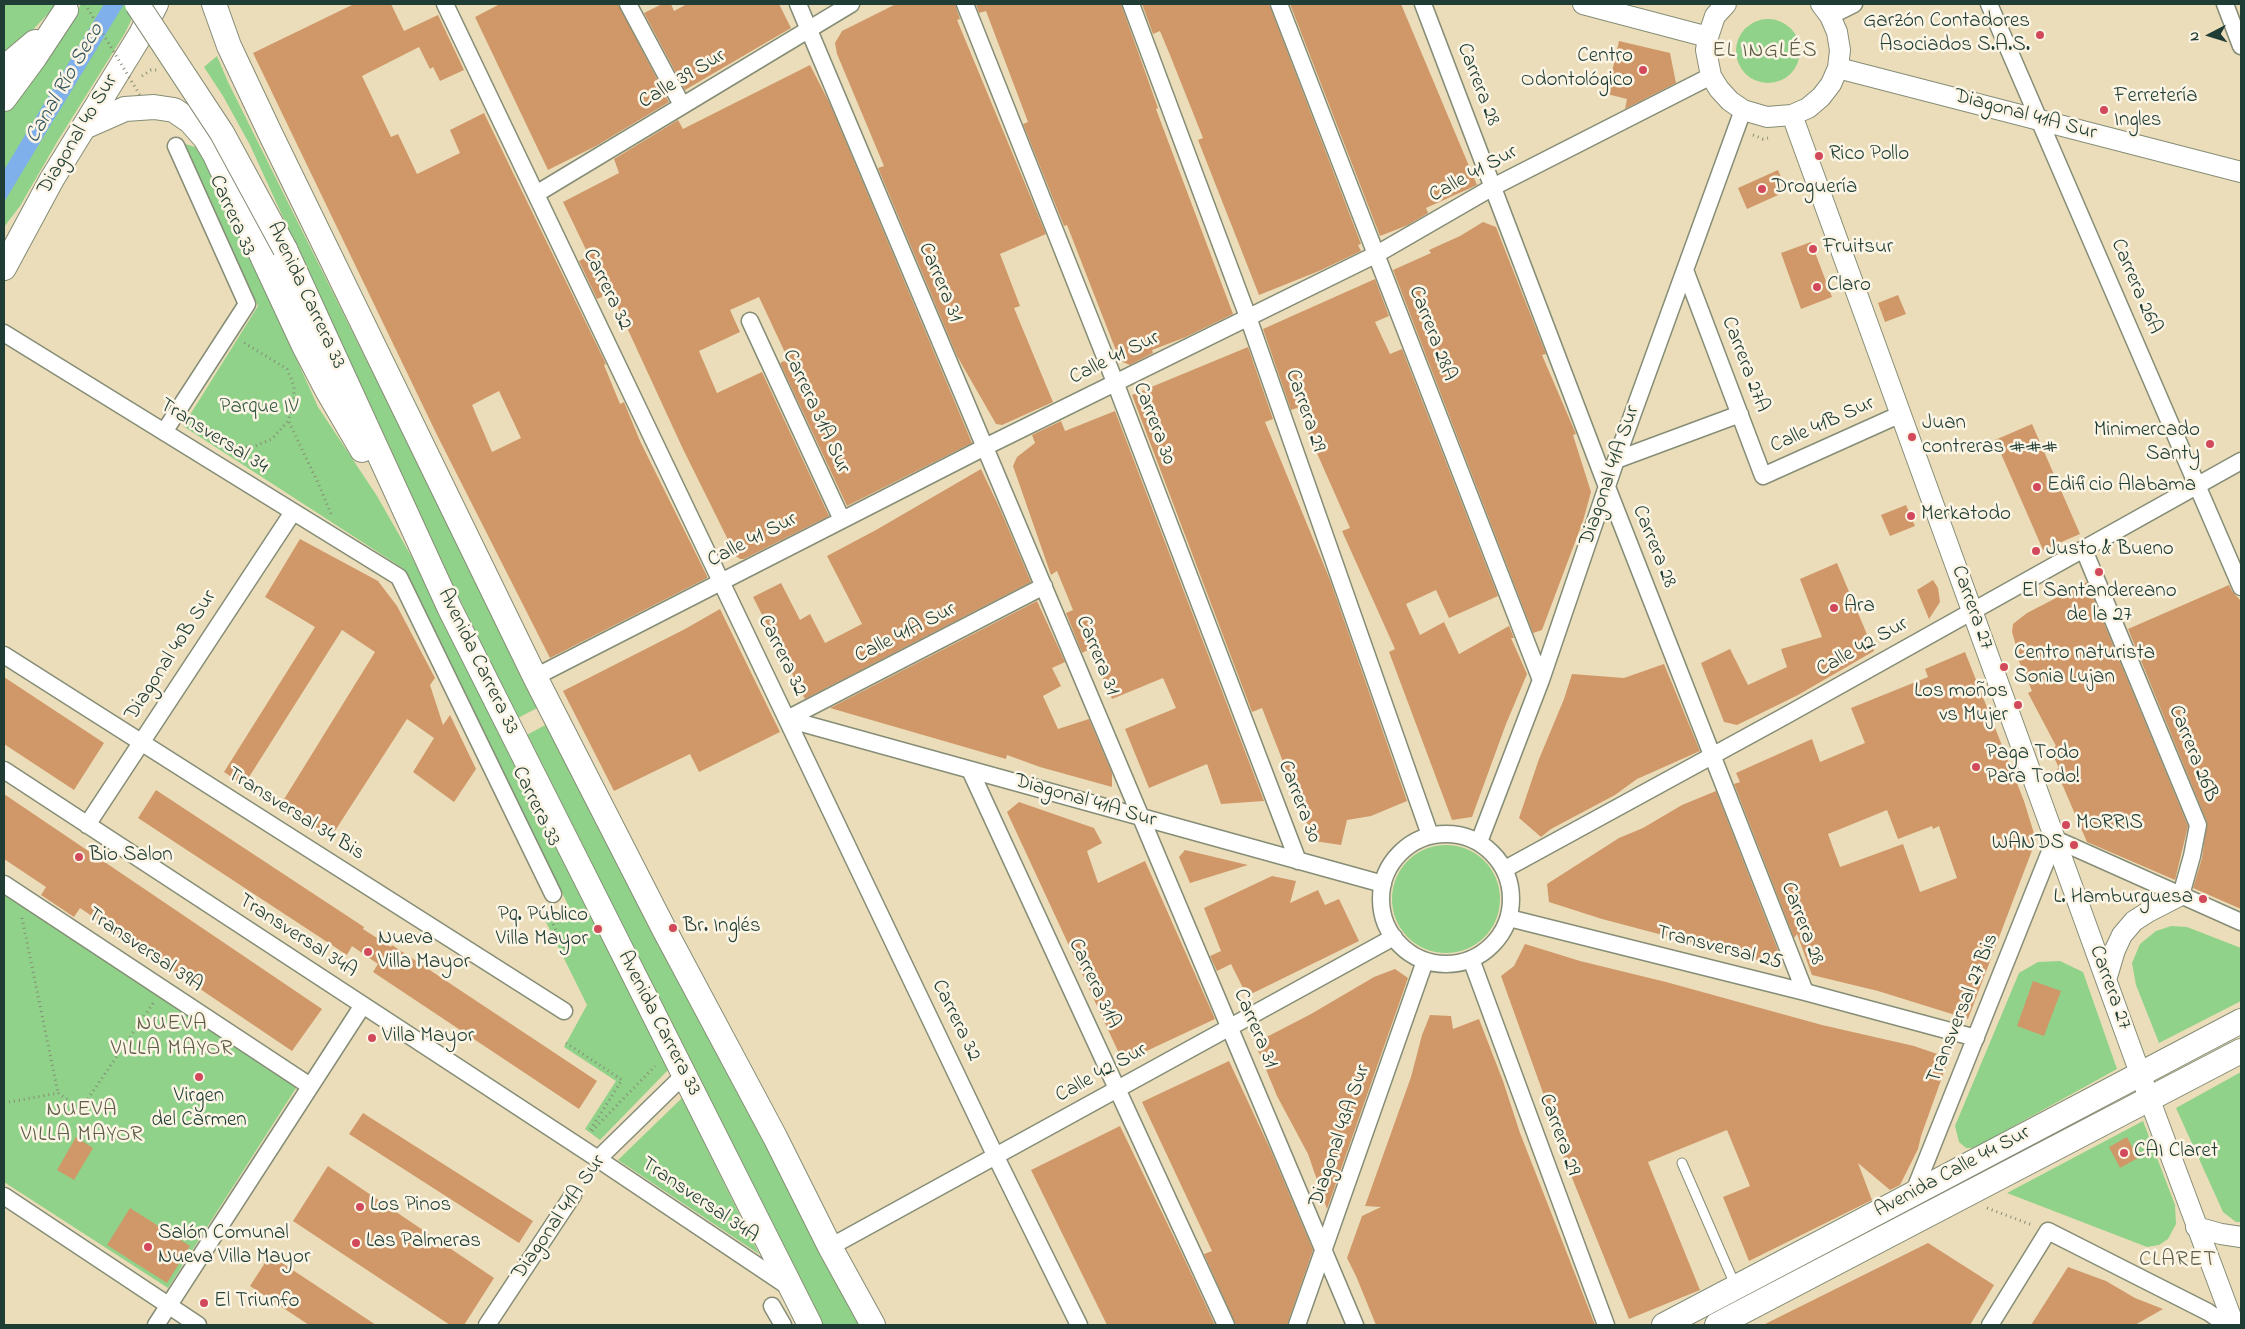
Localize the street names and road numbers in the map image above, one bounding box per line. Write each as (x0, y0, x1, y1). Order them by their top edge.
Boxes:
street label: Carrera 28 (1450, 40, 1504, 130)
street label: Calle 39 Sur (635, 44, 731, 116)
street label: Diagonal 40 Sur (33, 70, 125, 200)
street label: Diagonal 41A Sur (1951, 85, 2099, 147)
street label: Calle 41 Sur (1425, 140, 1523, 210)
street label: Carrera 33 (202, 172, 260, 260)
street label: Avenida Carrera 33 (260, 218, 350, 374)
street label: Carrera 26A (2104, 236, 2166, 338)
street label: Carrera 31 (911, 240, 967, 326)
street label: Carrera 32 (575, 245, 637, 335)
street label: Carrera 28A (1401, 283, 1461, 385)
street label: Carrera 27A (1714, 314, 1774, 416)
street label: Calle 41 Sur (1066, 326, 1164, 392)
street label: Carrera 31A Sur (775, 346, 855, 478)
street label: Carrera 29 (1278, 367, 1330, 455)
street label: Carrera 30 (1126, 379, 1180, 469)
street label: Calle 41B Sur (1767, 392, 1879, 460)
street label: Transversal 34 (154, 394, 272, 480)
street label: Diagonal 41A Sur (1575, 402, 1647, 550)
street label: Carrera 28 (1625, 502, 1681, 592)
street label: Calle 41 Sur (704, 508, 802, 574)
street label: Carrera 27 (1944, 563, 1998, 653)
street label: Avenida Carrera 33 (431, 585, 523, 739)
street label: Diagonal 40B Sur (120, 586, 224, 726)
street label: Calle 41A Sur (851, 598, 961, 670)
street label: Carrera 32 (750, 611, 812, 701)
street label: Carrera 31 (1069, 612, 1123, 700)
street label: Calle 42 Sur (1813, 613, 1913, 683)
street label: Carrera 26B (2161, 702, 2223, 806)
street label: Carrera 30 (1271, 757, 1325, 847)
street label: Transversal 34 Bis (222, 763, 368, 867)
street label: Carrera 33 (505, 763, 565, 851)
street label: Diagonal 41A Sur (1011, 770, 1159, 834)
street label: Carrera 28 (1774, 879, 1828, 969)
street label: Transversal 34A (233, 889, 361, 985)
street label: Transversal 39A (81, 903, 207, 999)
street label: Transversal 25 (1653, 921, 1785, 977)
street label: Transversal 27 Bis (1922, 930, 2006, 1088)
street label: Carrera 31A (1061, 935, 1125, 1033)
street label: Carrera 27 (2082, 943, 2136, 1033)
street label: Avenida Carrera 33 (611, 947, 705, 1101)
street label: Carrera 32 (924, 976, 986, 1066)
street label: Carrera 31 (1226, 986, 1282, 1072)
street label: Calle 42 Sur (1052, 1039, 1152, 1109)
street label: Diagonal 43A Sur (1305, 1062, 1377, 1210)
street label: Carrera 29 (1532, 1091, 1584, 1179)
street label: Avenida Calle 44 Sur (1871, 1121, 2035, 1225)
street label: Diagonal 41A Sur (508, 1151, 612, 1285)
street label: Transversal 34A (635, 1152, 763, 1250)

